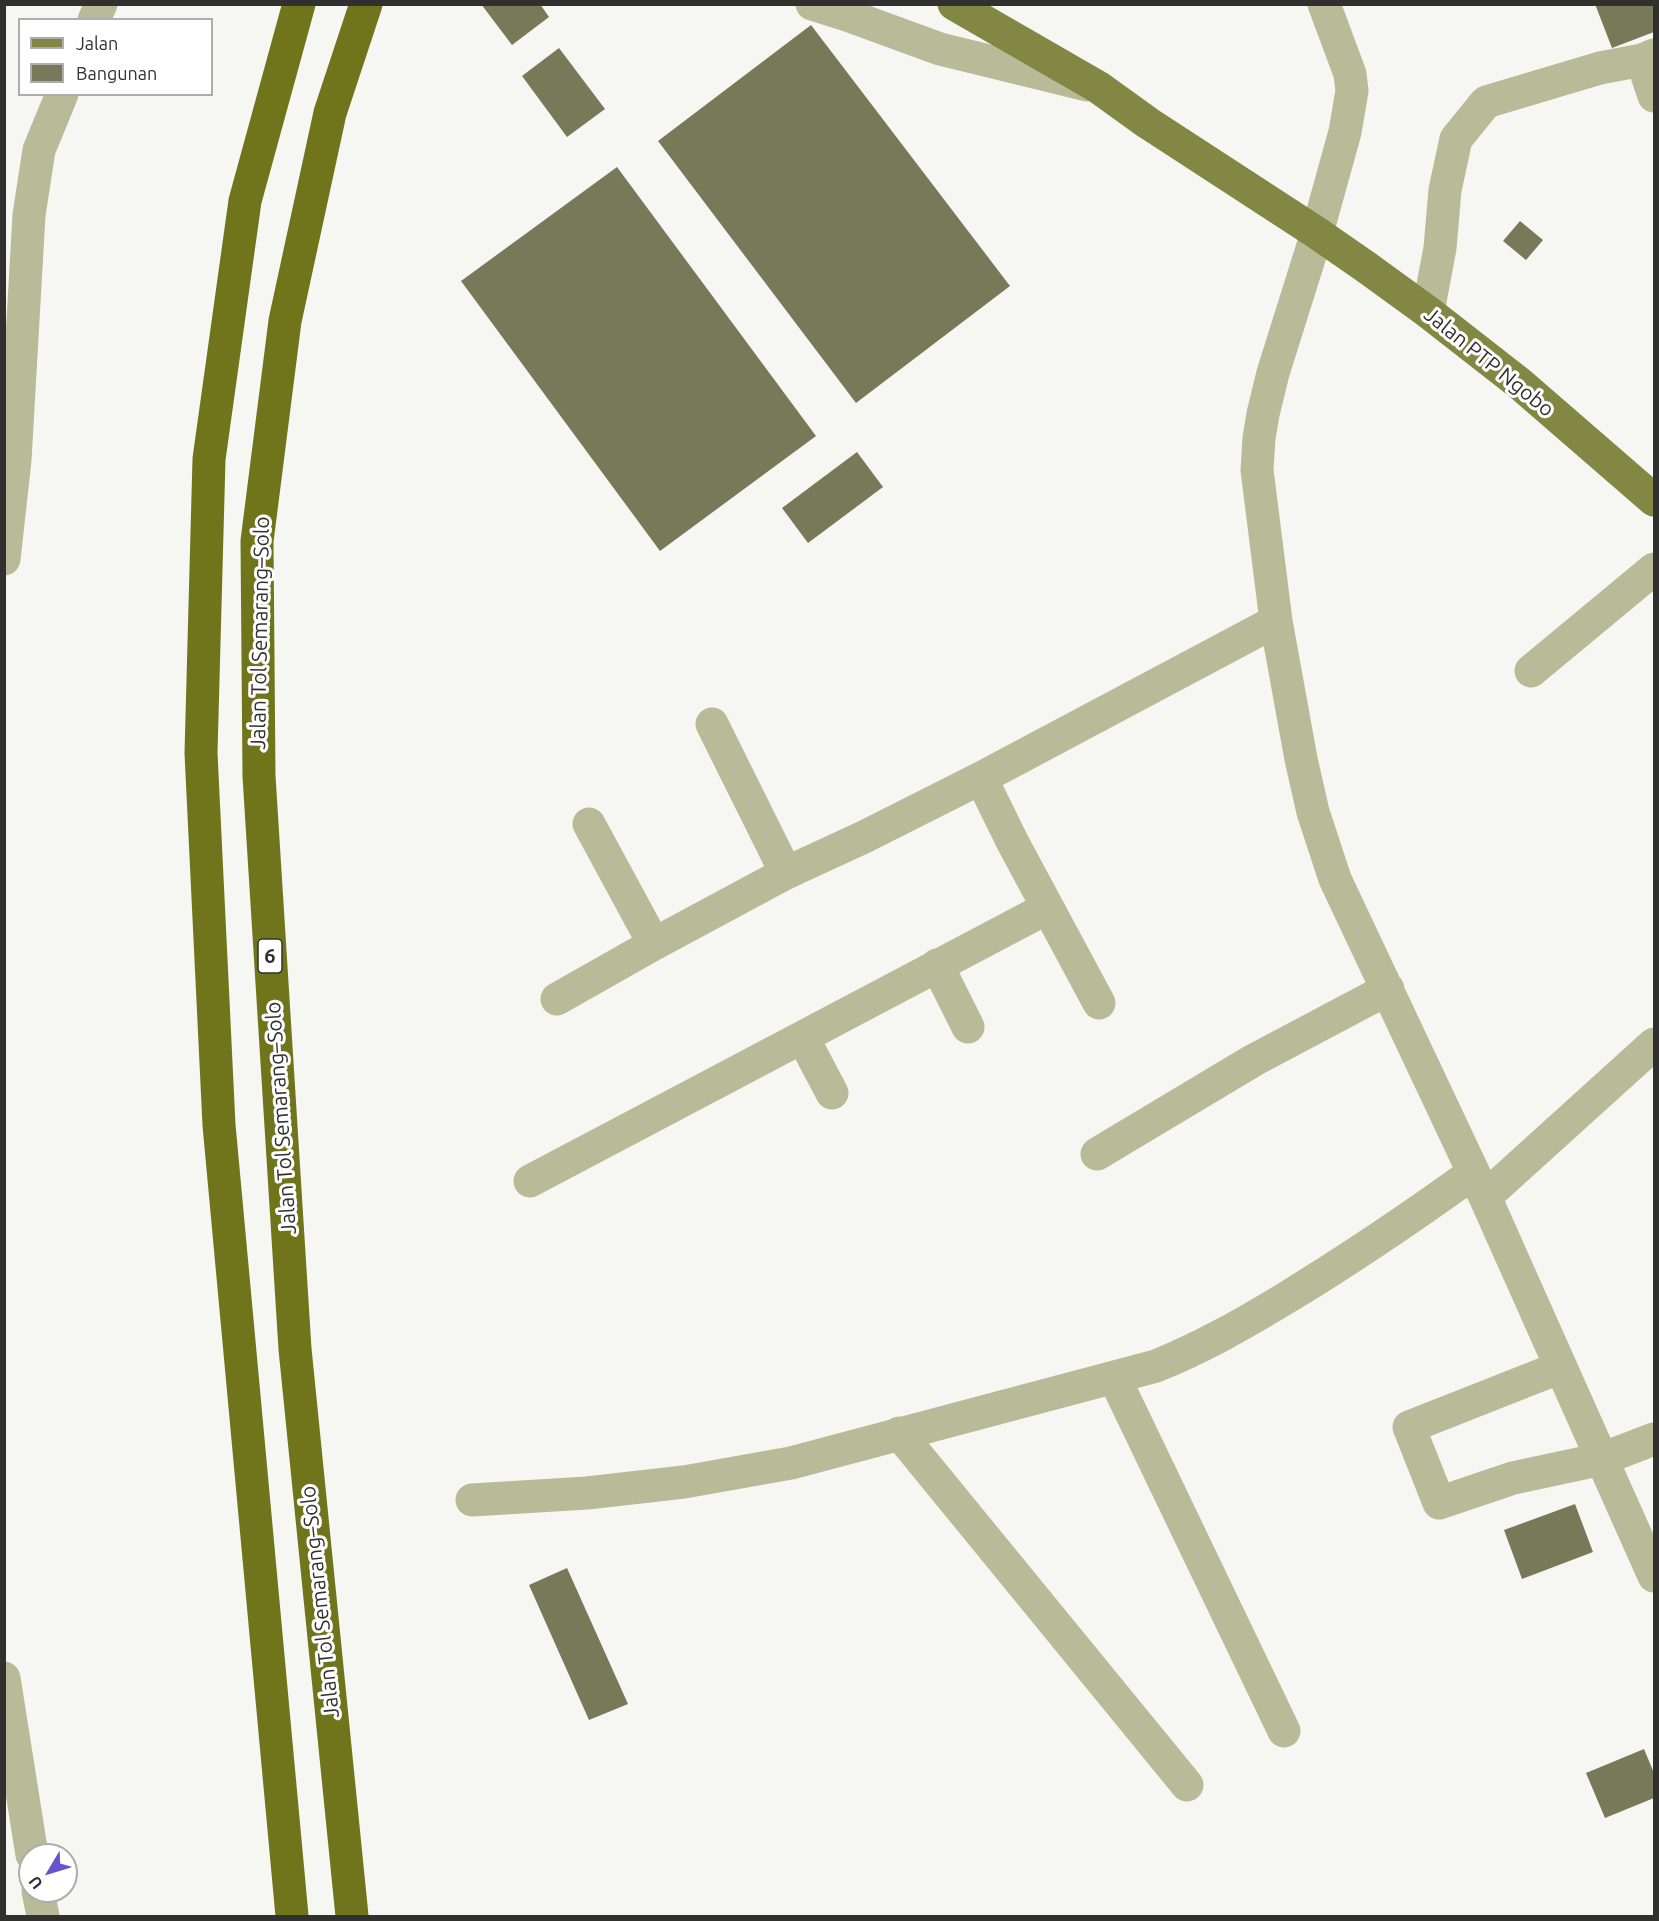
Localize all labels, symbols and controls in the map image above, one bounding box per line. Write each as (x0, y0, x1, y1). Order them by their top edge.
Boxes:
legend (18, 18, 213, 96)
text: Jalan (76, 33, 118, 53)
text: Bangunan (76, 63, 157, 83)
street label: Jalan PTP Ngobo (1419, 302, 1559, 422)
street label: Jalan Tol Semarang–Solo (245, 516, 275, 750)
road number: 6 (258, 939, 282, 973)
street label: Jalan Tol Semarang–Solo (260, 1001, 302, 1235)
street label: Jalan Tol Semarang–Solo (295, 1485, 345, 1719)
north arrow (18, 1843, 78, 1903)
text: U (25, 1873, 46, 1893)

